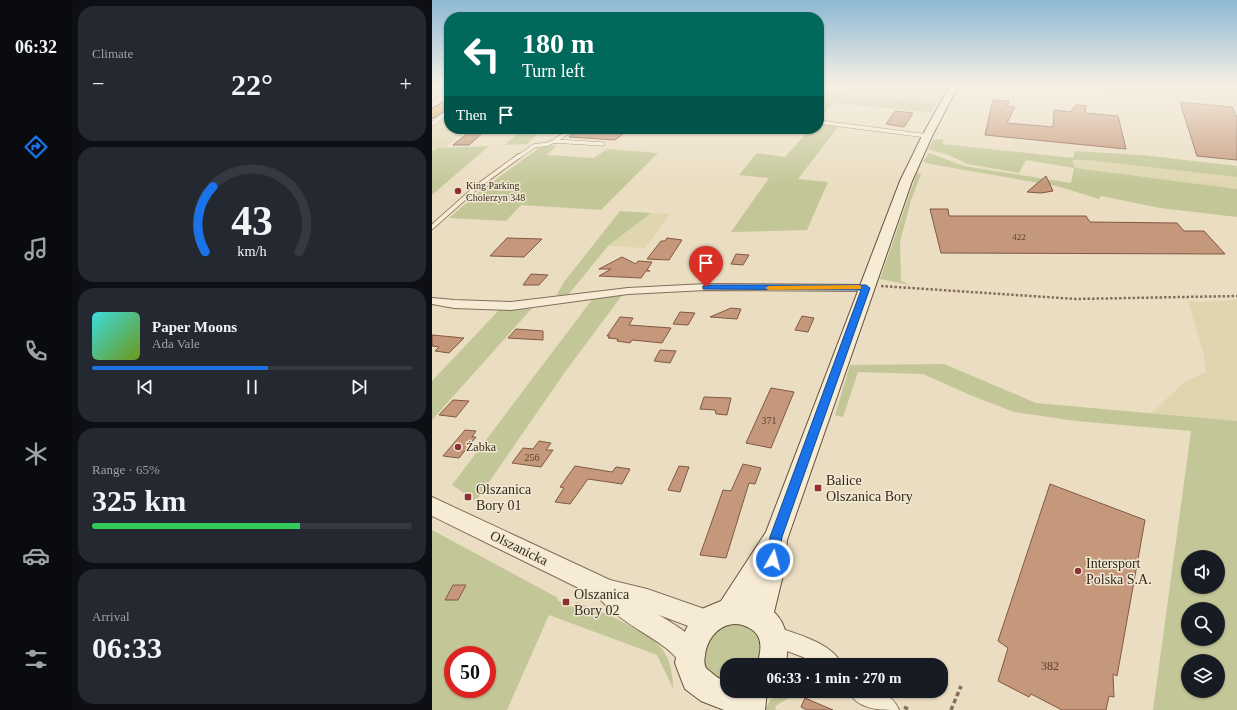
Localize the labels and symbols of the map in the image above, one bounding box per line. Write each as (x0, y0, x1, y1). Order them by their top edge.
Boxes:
place label: King Parking Cholerzyn 348 (466, 180, 525, 203)
marker: King Parking Cholerzyn 348 (453, 186, 463, 196)
house number: 422 (1012, 232, 1026, 242)
pin (689, 246, 723, 287)
house number: 371 (762, 415, 777, 426)
place label: Żabka (466, 440, 497, 454)
marker: Żabka (453, 442, 463, 452)
house number: 256 (525, 452, 540, 463)
place label: Balice Olszanica Bory (826, 473, 913, 504)
place label: Olszanica Bory 01 (476, 482, 532, 513)
marker: Balice Olszanica Bory (813, 483, 823, 493)
marker: Olszanica Bory 01 (463, 492, 473, 502)
street label: Olszanicka (488, 528, 551, 569)
position arrow (752, 539, 794, 581)
place label: Intersport Polska S.A. (1086, 556, 1152, 587)
marker: Intersport Polska S.A. (1073, 566, 1083, 576)
place label: Olszanica Bory 02 (574, 587, 630, 618)
marker: Olszanica Bory 02 (561, 597, 571, 607)
speed limit sign: 50 (444, 646, 496, 698)
house number: 382 (1041, 659, 1059, 673)

